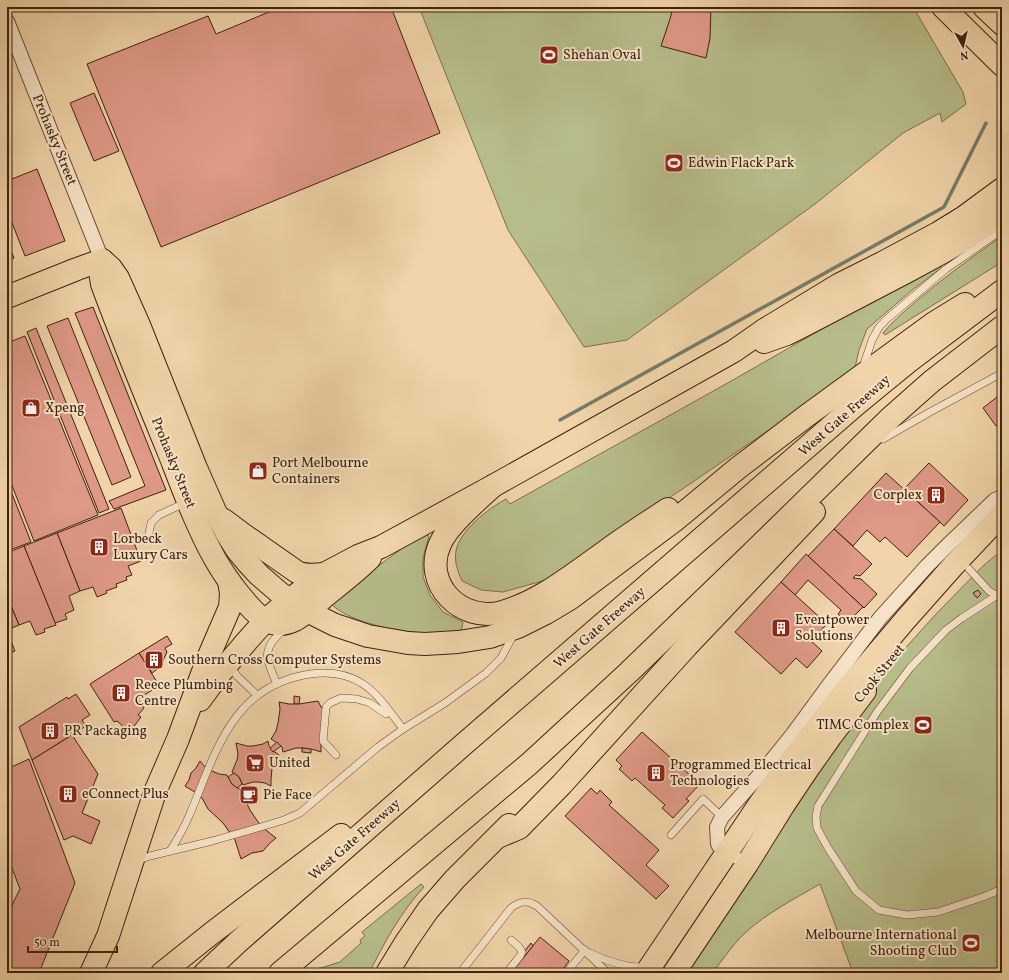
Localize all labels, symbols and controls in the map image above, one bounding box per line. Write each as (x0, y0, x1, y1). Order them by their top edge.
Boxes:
north arrow (943, 26, 983, 66)
sports icon: Shehan Oval (538, 44, 560, 66)
place label: Shehan Oval (563, 46, 641, 65)
text: N (959, 46, 969, 62)
street label: Prohasky Street (27, 92, 81, 189)
sports icon: Edwin Flack Park (663, 152, 685, 174)
place label: Edwin Flack Park (688, 154, 795, 173)
street label: West Gate Freeway (795, 371, 895, 461)
shop icon: Xpeng (20, 397, 42, 419)
place label: Xpeng (45, 399, 85, 418)
street label: Prohasky Street (146, 415, 200, 512)
place label: Port Melbourne Containers (272, 454, 369, 489)
shop icon: Port Melbourne Containers (247, 460, 269, 482)
building icon: Corplex (925, 484, 947, 506)
place label: Corplex (874, 486, 922, 505)
place label: Lorbeck Luxury Cars (113, 530, 188, 565)
building icon: Lorbeck Luxury Cars (88, 536, 110, 558)
street label: West Gate Freeway (550, 583, 650, 673)
place label: Eventpower Solutions (795, 611, 869, 646)
building icon: Eventpower Solutions (770, 617, 792, 639)
street label: Cook Street (850, 640, 910, 708)
building icon: Southern Cross Computer Systems (143, 649, 165, 671)
place label: Southern Cross Computer Systems (168, 651, 381, 670)
place label: Reece Plumbing Centre (135, 676, 233, 711)
building icon: Reece Plumbing Centre (110, 682, 132, 704)
sports icon: TIMC Complex (912, 714, 934, 736)
place label: TIMC Complex (816, 716, 909, 735)
building icon: PR Packaging (39, 720, 61, 742)
place label: PR Packaging (64, 722, 147, 741)
supermarket icon: United (244, 752, 266, 774)
place label: United (269, 754, 310, 773)
place label: Programmed Electrical Technologies (670, 756, 811, 791)
building icon: Programmed Electrical Technologies (645, 762, 667, 784)
building icon: eConnect Plus (57, 783, 79, 805)
cafe icon: Pie Face (238, 784, 260, 806)
place label: eConnect Plus (82, 785, 169, 804)
place label: Pie Face (263, 786, 312, 805)
street label: West Gate Freeway (305, 795, 405, 885)
place label: Melbourne International Shooting Club (805, 926, 957, 961)
scale bar (28, 928, 117, 954)
sports icon: Melbourne International Shooting Club (960, 932, 982, 954)
text: 50 m (34, 935, 60, 951)

